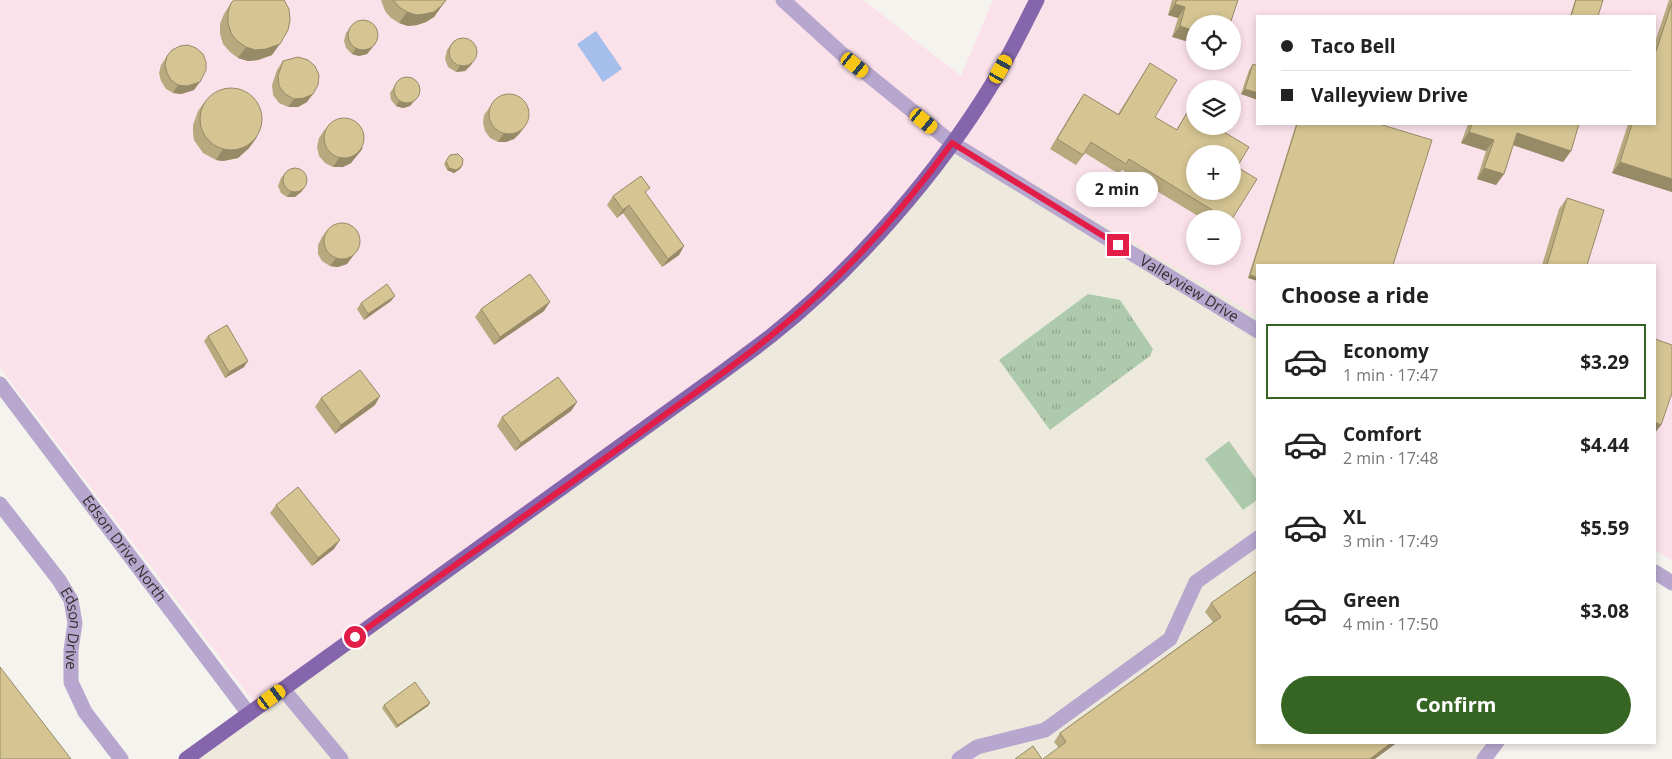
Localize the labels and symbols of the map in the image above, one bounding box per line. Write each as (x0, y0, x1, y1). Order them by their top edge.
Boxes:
car (838, 50, 871, 80)
car (987, 52, 1014, 86)
car (907, 106, 940, 136)
callout: 2 min (1077, 172, 1159, 208)
route end (1107, 234, 1129, 256)
street label: Valleyview Drive (1137, 250, 1243, 326)
street label: Edson Drive North (78, 491, 172, 605)
street label: Edson Drive (56, 583, 86, 670)
route start (344, 626, 366, 648)
car (255, 682, 288, 712)

